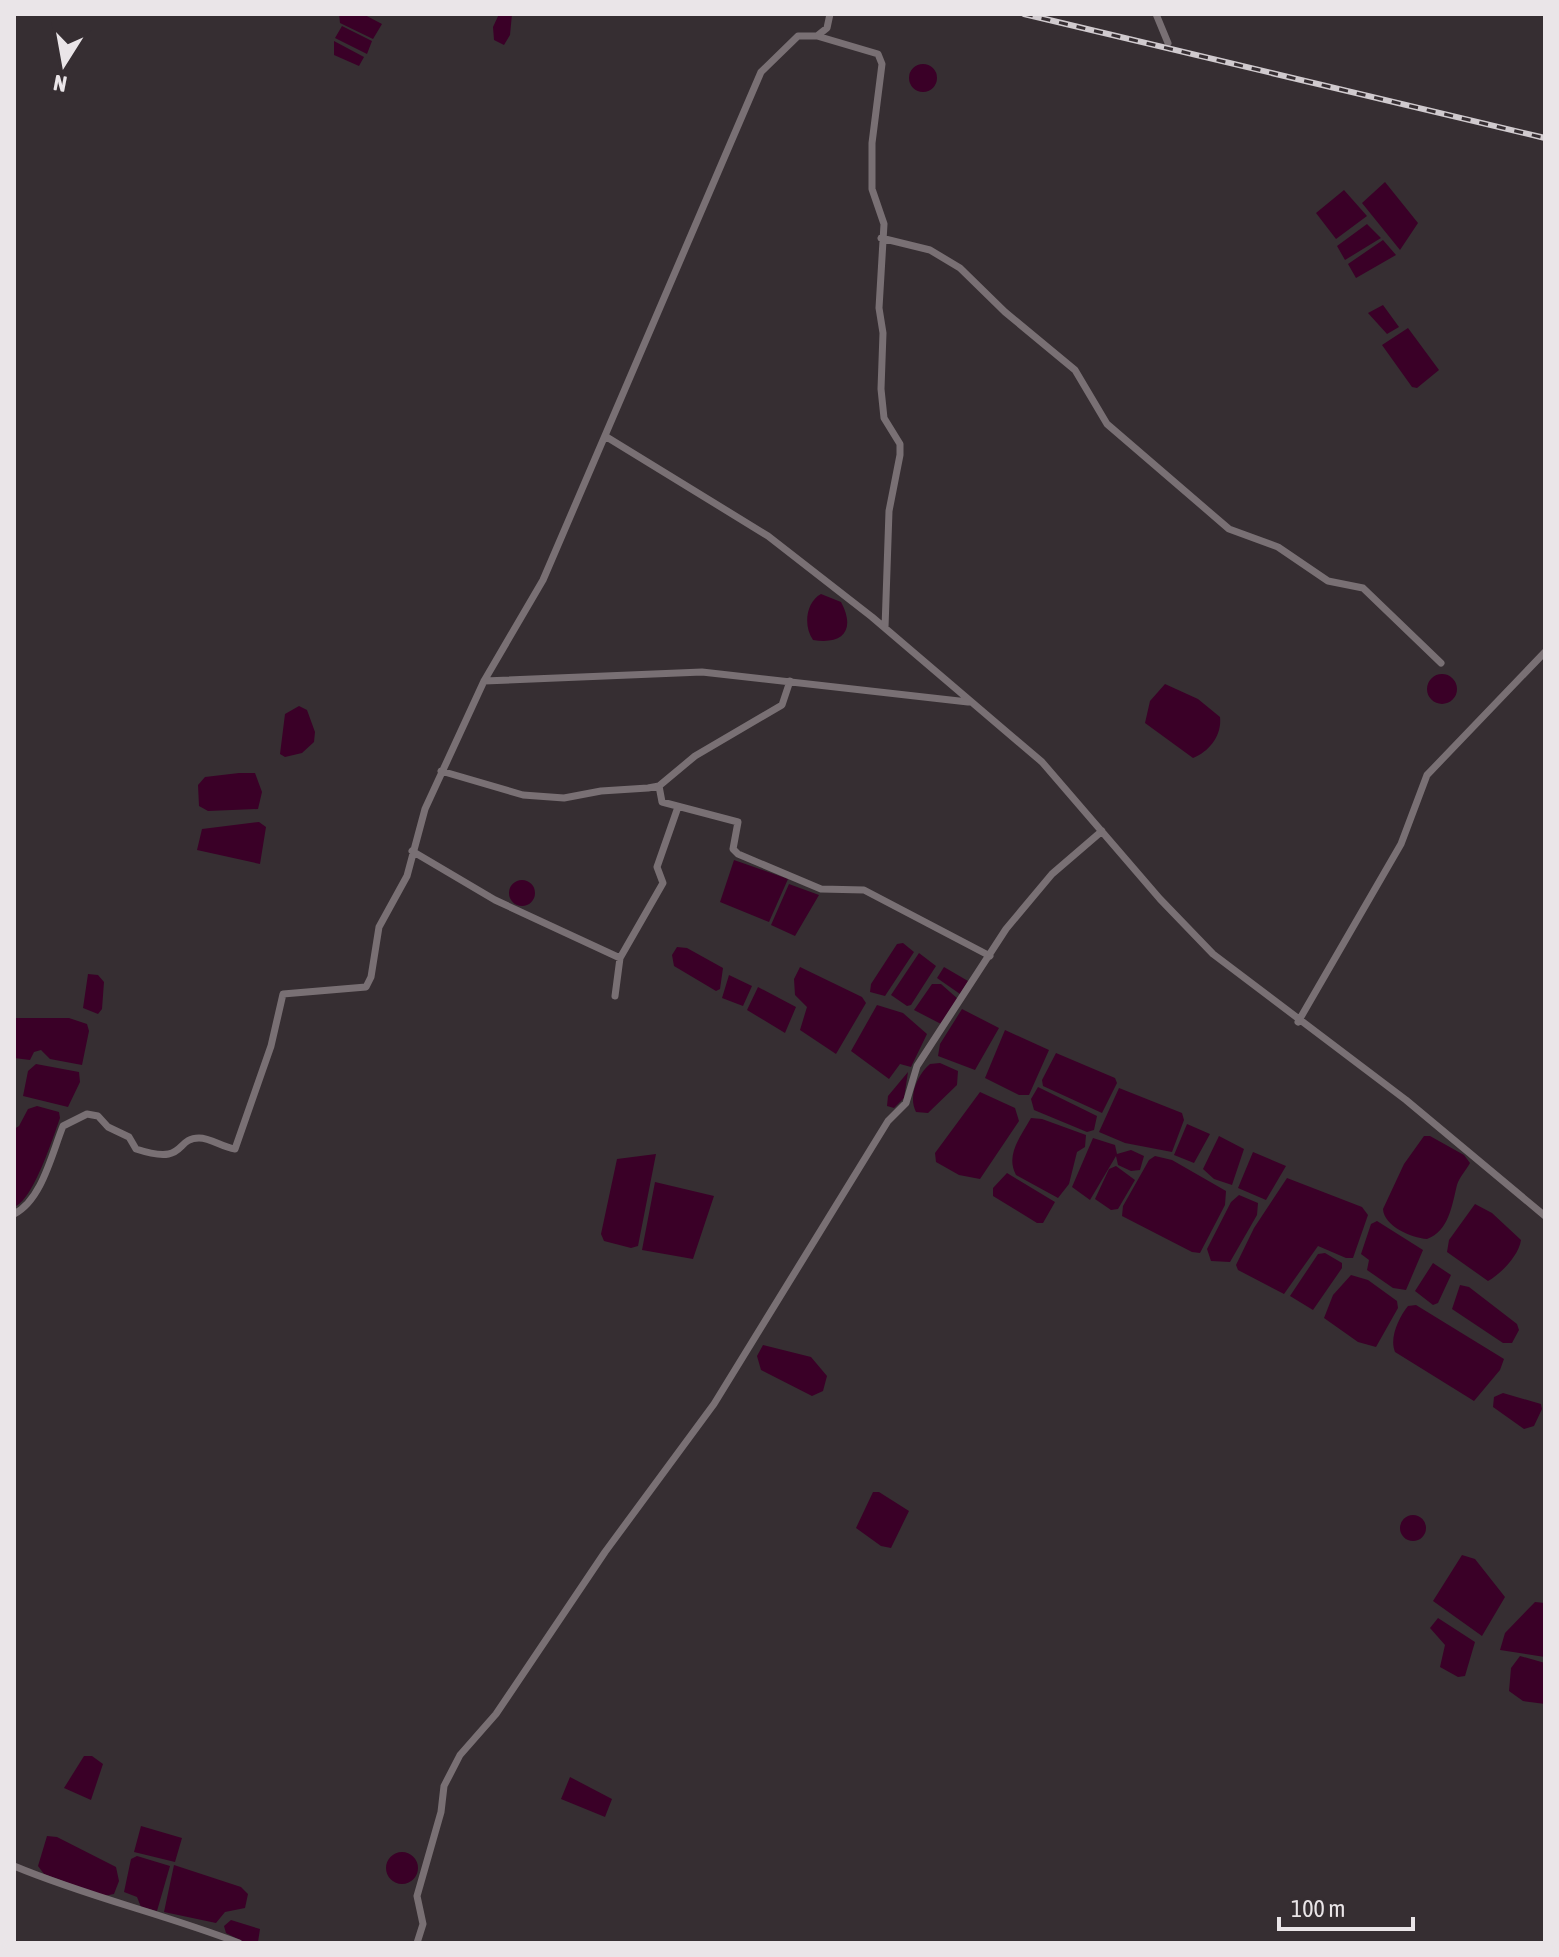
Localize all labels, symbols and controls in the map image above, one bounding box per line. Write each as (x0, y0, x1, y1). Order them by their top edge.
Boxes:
north arrow (24, 24, 104, 104)
text: N (51, 70, 69, 98)
scale bar (1279, 1881, 1413, 1931)
text: 100 m (1291, 1895, 1345, 1922)

